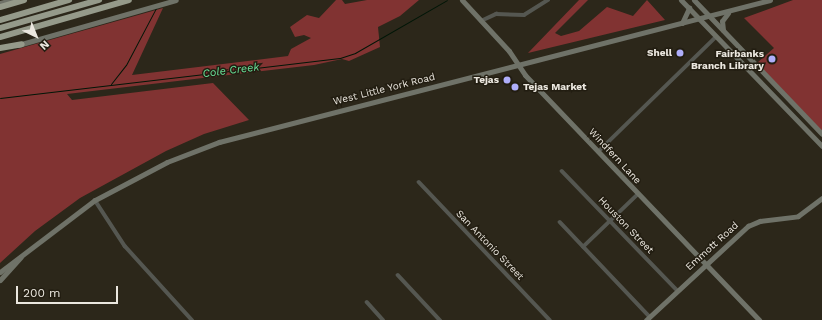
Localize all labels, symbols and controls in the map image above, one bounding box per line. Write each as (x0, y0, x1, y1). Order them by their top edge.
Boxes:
north arrow (16, 16, 56, 56)
text: N (37, 38, 52, 53)
place label: Shell (647, 47, 672, 59)
place label: Fairbanks Branch Library (691, 47, 764, 70)
marker: Shell (675, 48, 685, 58)
marker: Fairbanks Branch Library (767, 54, 777, 64)
water label: Cole Creek (202, 61, 260, 81)
street label: West Little York Road (332, 70, 436, 108)
place label: Tejas (474, 74, 499, 86)
marker: Tejas (502, 75, 512, 85)
place label: Tejas Market (523, 81, 586, 93)
marker: Tejas Market (510, 82, 520, 92)
street label: Windfern Lane (586, 126, 644, 186)
street label: Houston Street (596, 194, 656, 256)
street label: San Antonio Street (453, 207, 527, 283)
street label: Emmott Road (683, 219, 741, 273)
scale bar (18, 278, 120, 304)
text: 200 m (23, 286, 60, 300)

